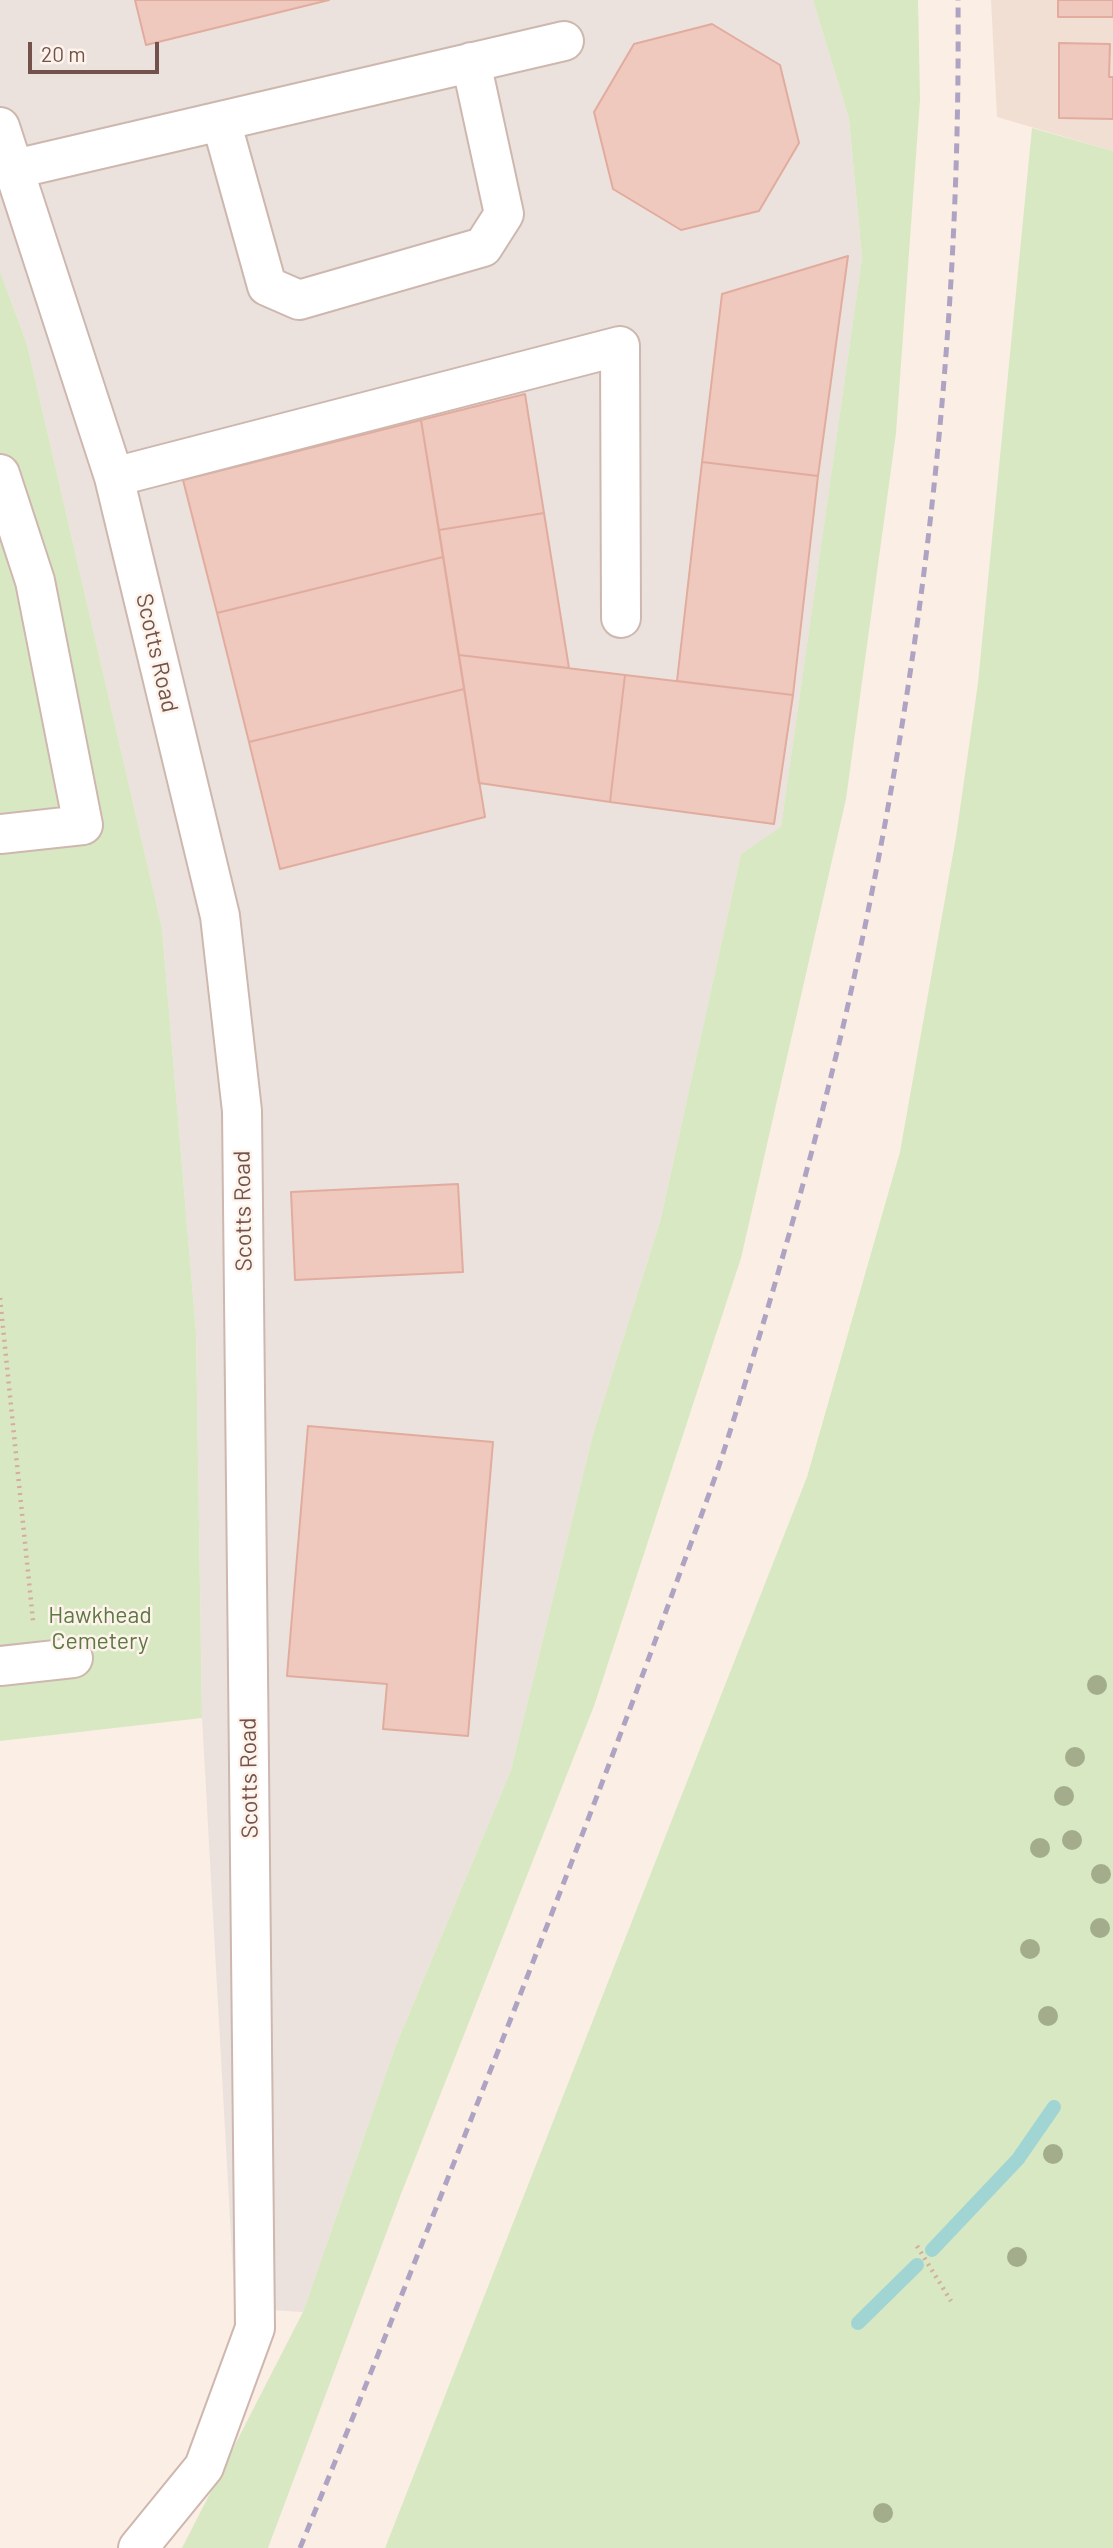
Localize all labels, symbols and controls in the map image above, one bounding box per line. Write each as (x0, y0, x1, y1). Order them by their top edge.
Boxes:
scale bar (32, 28, 163, 72)
text: 20 m (41, 41, 86, 66)
street label: Scotts Road (130, 591, 184, 715)
street label: Scotts Road (228, 1150, 258, 1272)
park label: Hawkhead Cemetery (48, 1601, 152, 1655)
street label: Scotts Road (234, 1717, 264, 1839)

